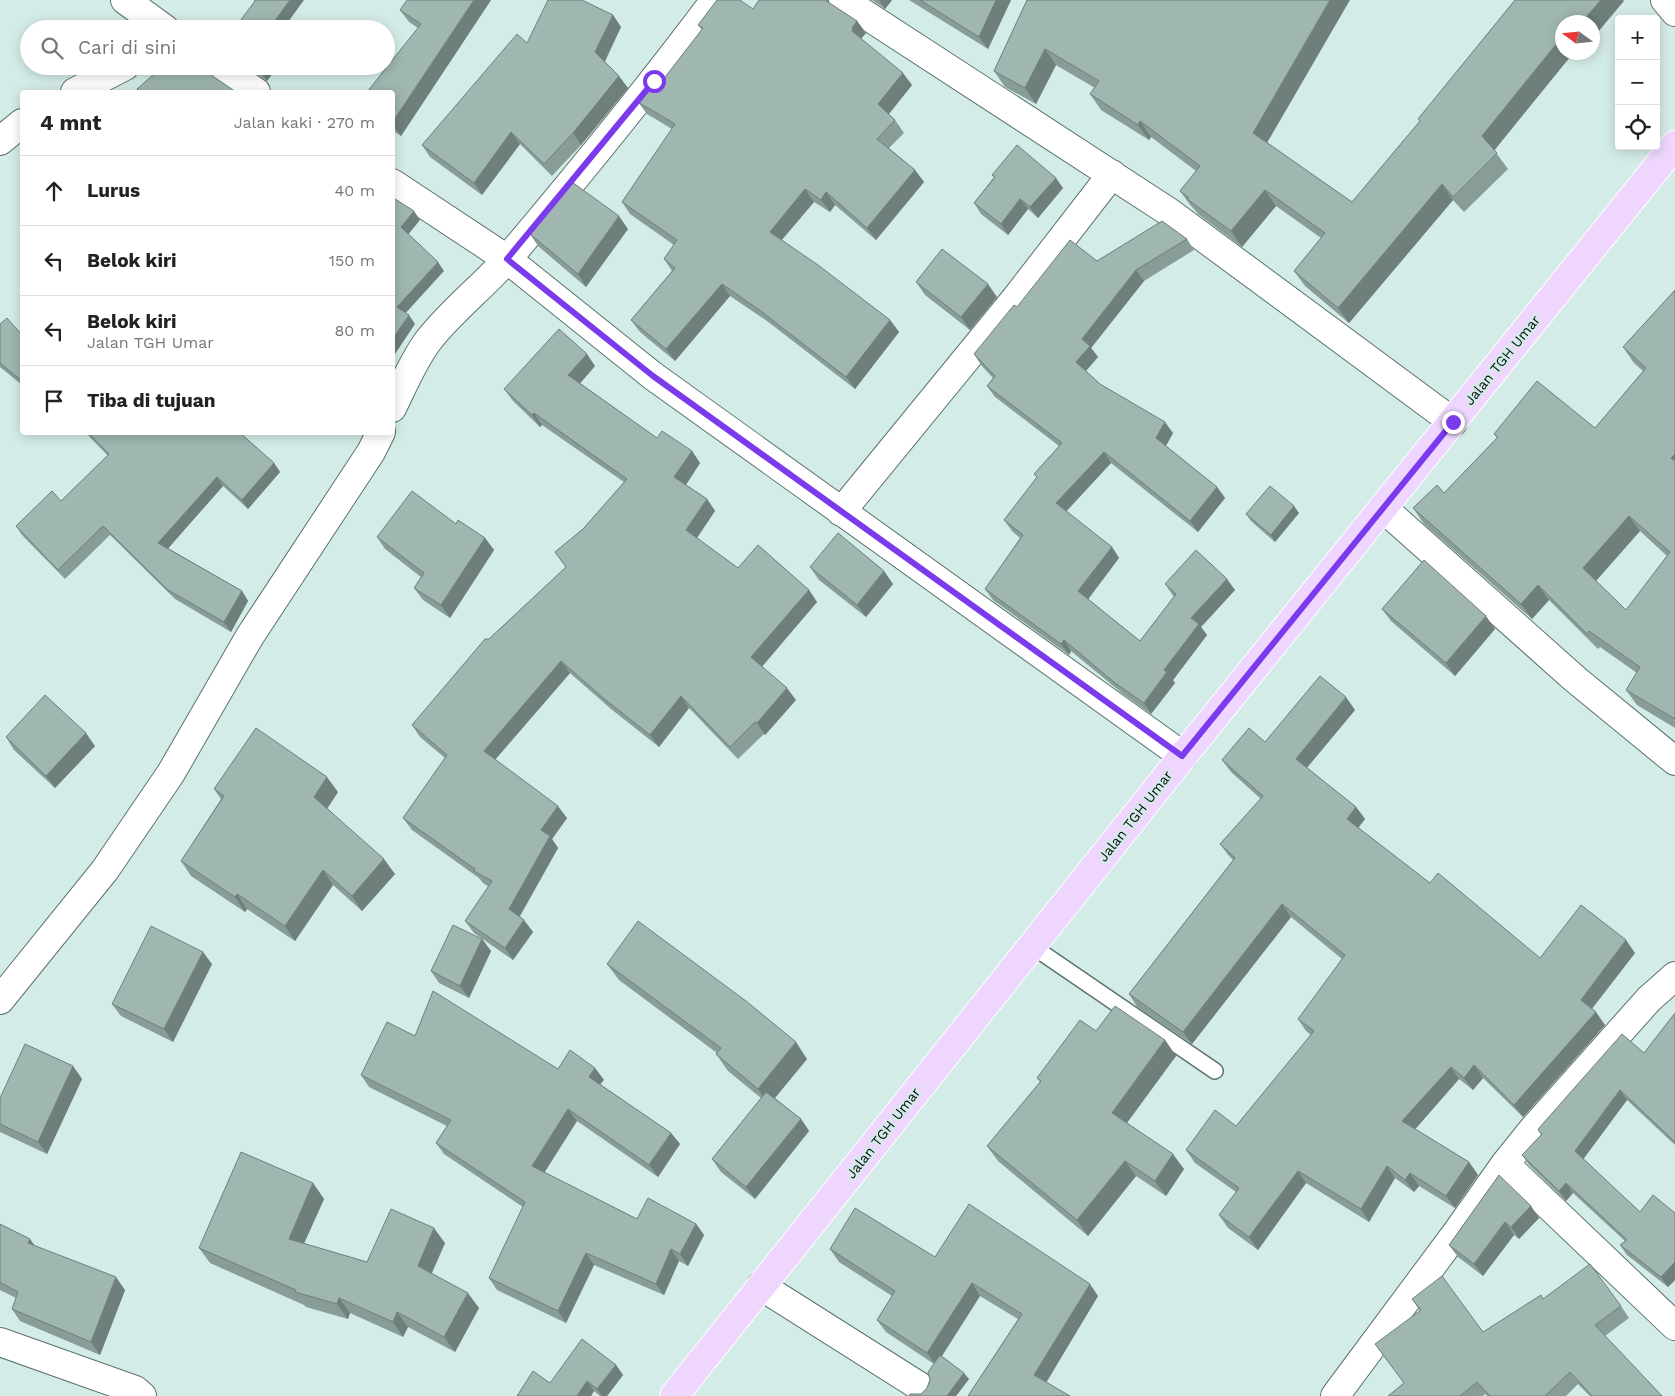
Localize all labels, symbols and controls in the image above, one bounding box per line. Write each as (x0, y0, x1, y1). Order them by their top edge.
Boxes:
north arrow (1555, 15, 1600, 60)
map controls (1615, 15, 1660, 150)
button: + (1615, 15, 1660, 60)
search box (20, 20, 395, 75)
icon: search (38, 34, 66, 62)
text: Cari di sini (78, 36, 176, 59)
button: − (1615, 60, 1660, 105)
route start (643, 70, 666, 93)
button: locate (1615, 105, 1660, 150)
text: 4 mnt (40, 110, 101, 135)
text: Jalan kaki · 270 m (234, 113, 375, 132)
icon: ahead (40, 177, 68, 205)
text: Lurus (87, 179, 140, 202)
text: 40 m (335, 181, 375, 200)
icon: left (40, 247, 68, 275)
text: Belok kiri (87, 249, 177, 272)
text: 150 m (329, 251, 375, 270)
text: Belok kiri (87, 310, 177, 333)
street label: Jalan TGH Umar (1461, 312, 1543, 408)
icon: left (40, 317, 68, 345)
text: 80 m (334, 321, 375, 340)
text: Jalan TGH Umar (87, 333, 214, 352)
icon: arrive (40, 387, 68, 415)
text: Tiba di tujuan (87, 389, 216, 412)
route end (1442, 411, 1465, 434)
street label: Jalan TGH Umar (1095, 767, 1176, 865)
street label: Jalan TGH Umar (843, 1084, 924, 1182)

